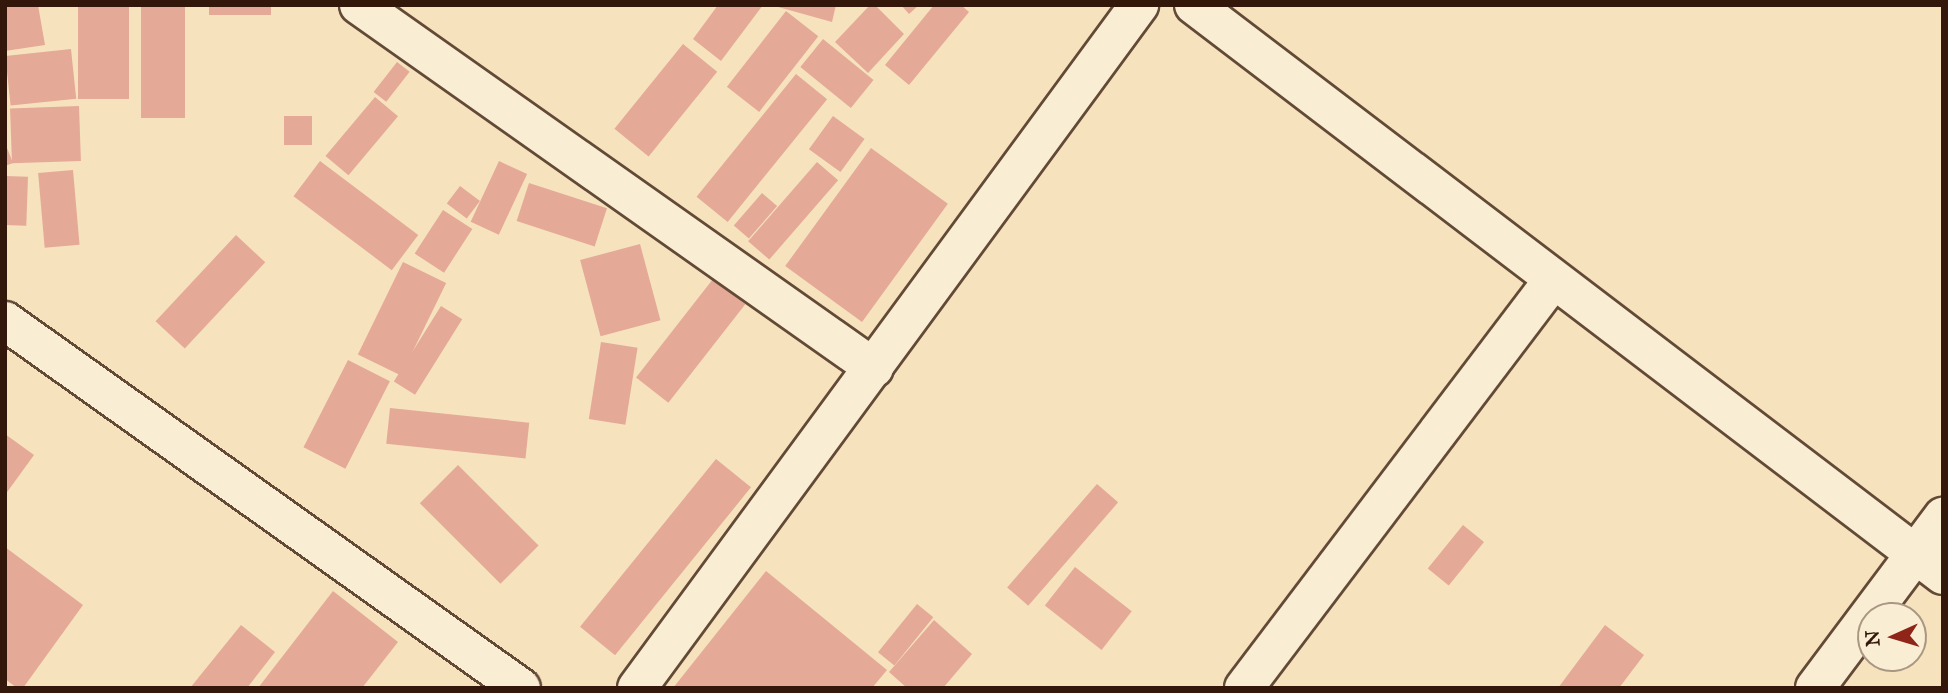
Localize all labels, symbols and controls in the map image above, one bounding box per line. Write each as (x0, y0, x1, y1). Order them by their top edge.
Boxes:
north arrow (1857, 602, 1927, 672)
text: N (1861, 630, 1885, 647)

